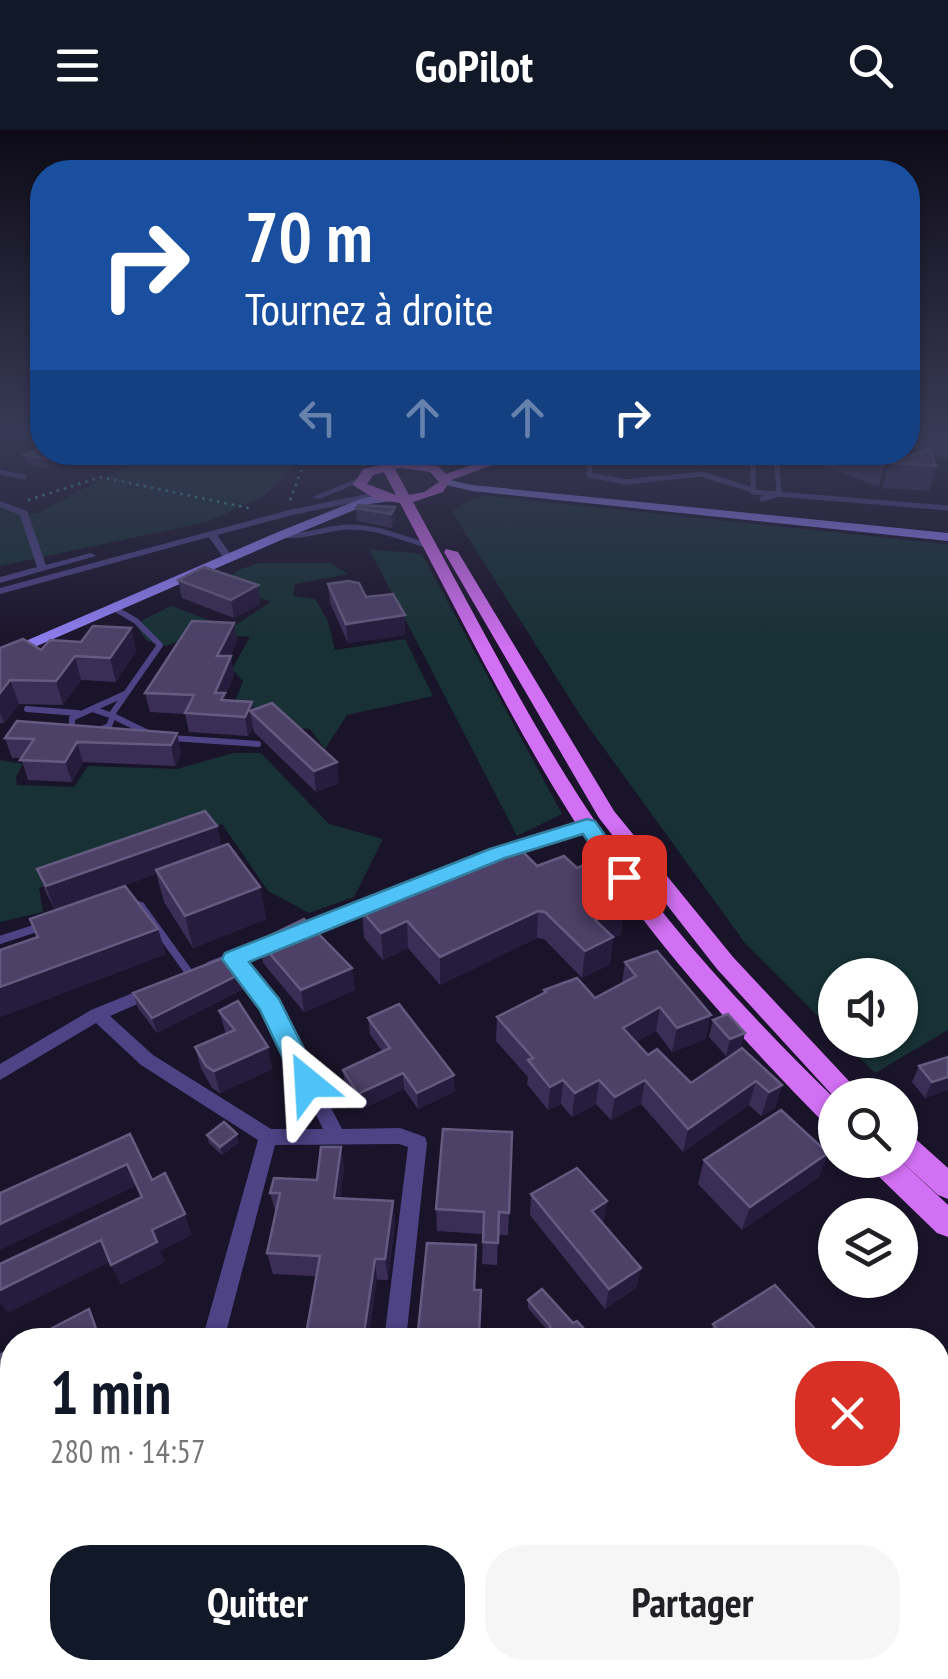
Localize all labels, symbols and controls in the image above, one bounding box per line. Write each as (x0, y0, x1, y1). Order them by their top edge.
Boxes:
text: GoPilot (415, 36, 533, 94)
icon: menu (50, 38, 105, 93)
icon: search (843, 38, 898, 93)
text: 70 m (245, 191, 373, 281)
icon: right (80, 200, 210, 330)
text: Tournez à droite (245, 279, 494, 337)
icon: left (290, 390, 345, 445)
icon: ahead (395, 390, 450, 445)
icon: ahead (500, 390, 555, 445)
icon: right (605, 390, 660, 445)
pin (582, 835, 667, 920)
icon: arrive (597, 850, 652, 905)
map controls (818, 958, 918, 1298)
button: sound (818, 958, 918, 1058)
position arrow (256, 1031, 360, 1135)
button: search (818, 1078, 918, 1178)
button: layers (818, 1198, 918, 1298)
text: 1 min (50, 1353, 171, 1431)
button: close (795, 1361, 900, 1466)
text: 280 m · 14:57 (50, 1430, 205, 1472)
button: Quitter (50, 1545, 465, 1660)
button: Partager (485, 1545, 900, 1660)

